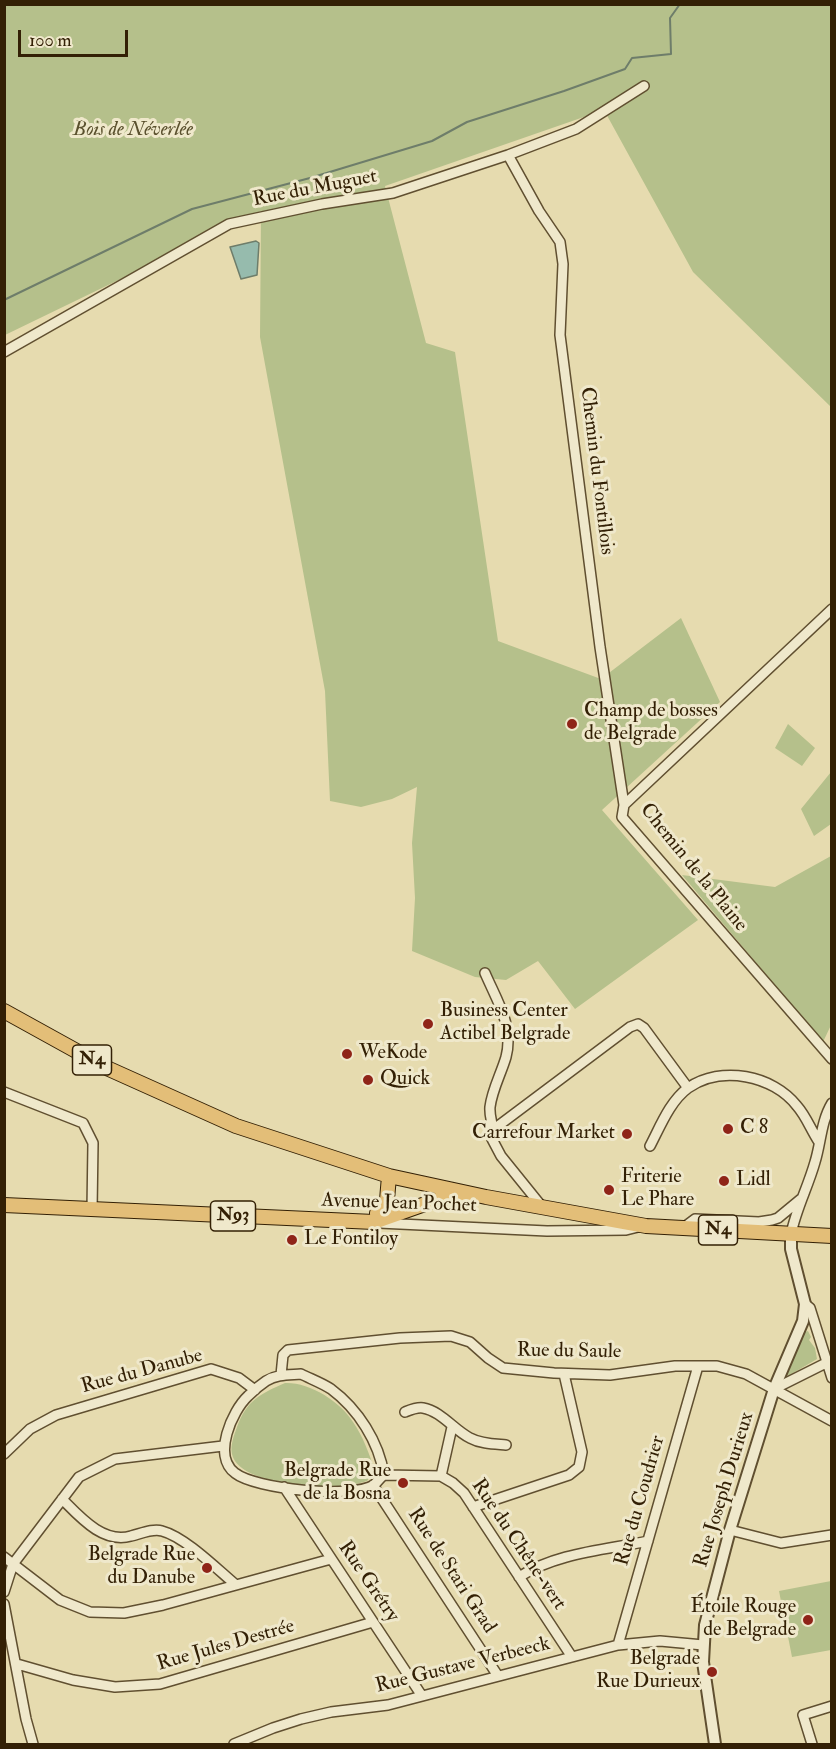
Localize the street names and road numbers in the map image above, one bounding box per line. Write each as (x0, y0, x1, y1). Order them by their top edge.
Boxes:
street label: Rue du Muguet (251, 165, 379, 213)
street label: Chemin du Fontillois (574, 386, 618, 556)
street label: Chemin de la Plaine (634, 799, 752, 937)
road number: N4 (72, 1045, 112, 1075)
street label: Avenue Jean Pochet (321, 1189, 477, 1219)
road number: N93 (210, 1201, 256, 1231)
road number: N4 (698, 1215, 738, 1245)
street label: Rue du Saule (517, 1339, 621, 1365)
street label: Rue du Danube (79, 1344, 205, 1400)
street label: Rue Joseph Durieux (690, 1409, 760, 1571)
street label: Rue du Coudrier (611, 1433, 671, 1569)
street label: Rue du Chêne-vert (465, 1475, 571, 1615)
street label: Rue de Stari Grad (402, 1504, 500, 1638)
street label: Rue Grétry (332, 1537, 404, 1627)
street label: Rue Jules Destrée (155, 1615, 297, 1677)
street label: Rue Gustave Verbeeck (373, 1633, 553, 1699)

